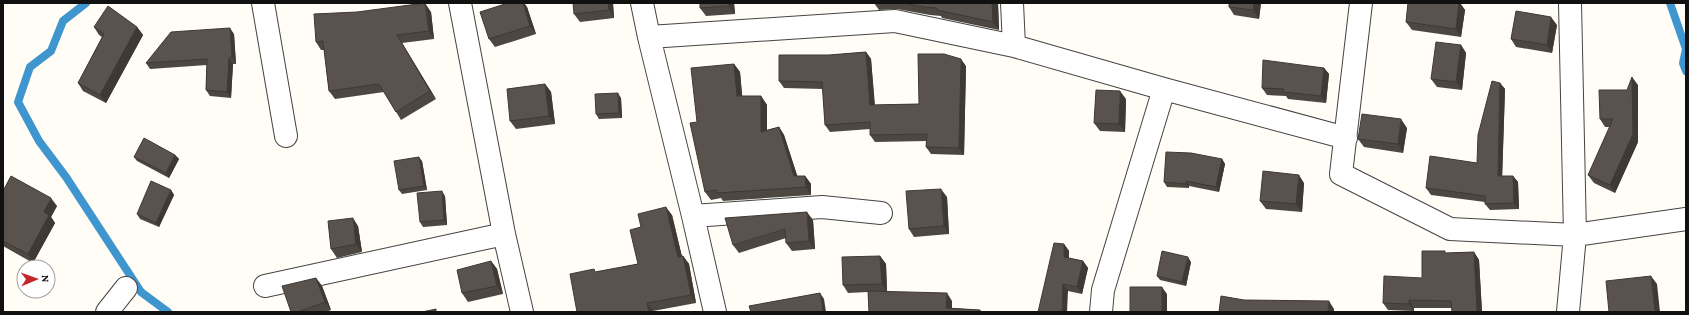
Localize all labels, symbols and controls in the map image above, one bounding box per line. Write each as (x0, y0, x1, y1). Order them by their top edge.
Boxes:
north arrow (16, 259, 56, 299)
text: N (40, 275, 52, 283)

